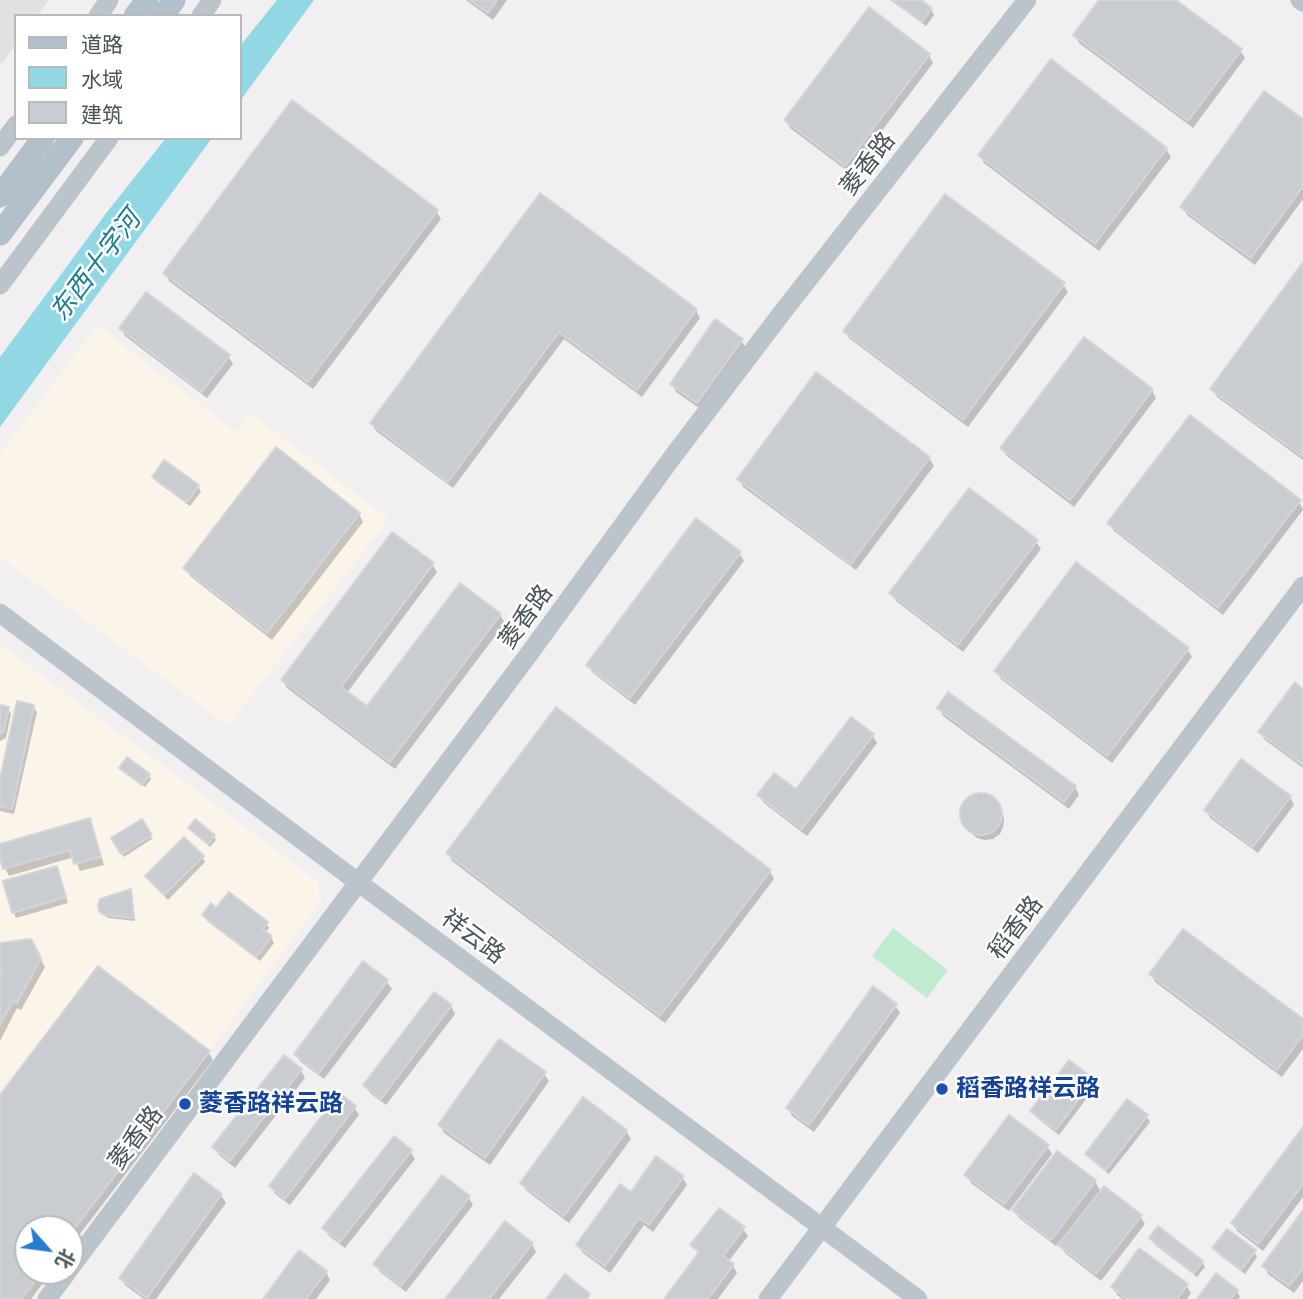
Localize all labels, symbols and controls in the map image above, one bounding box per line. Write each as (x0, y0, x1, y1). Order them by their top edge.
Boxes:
legend (14, 14, 242, 140)
text: 道路 (81, 31, 123, 57)
text: 水域 (81, 66, 123, 92)
text: 建筑 (81, 101, 123, 127)
street label: 菱香路 (834, 127, 902, 201)
water label: 东西十字河 (44, 205, 148, 327)
street label: 菱香路 (493, 579, 559, 655)
street label: 稻香路 (983, 891, 1049, 965)
street label: 祥云路 (436, 904, 510, 970)
place label: 稻香路祥云路 (956, 1075, 1100, 1103)
marker: 稻香路祥云路 (934, 1081, 950, 1097)
place label: 菱香路祥云路 (199, 1090, 343, 1118)
marker: 菱香路祥云路 (177, 1096, 193, 1112)
street label: 菱香路 (103, 1101, 169, 1175)
north arrow (14, 1215, 84, 1285)
text: 北 (51, 1245, 81, 1273)

